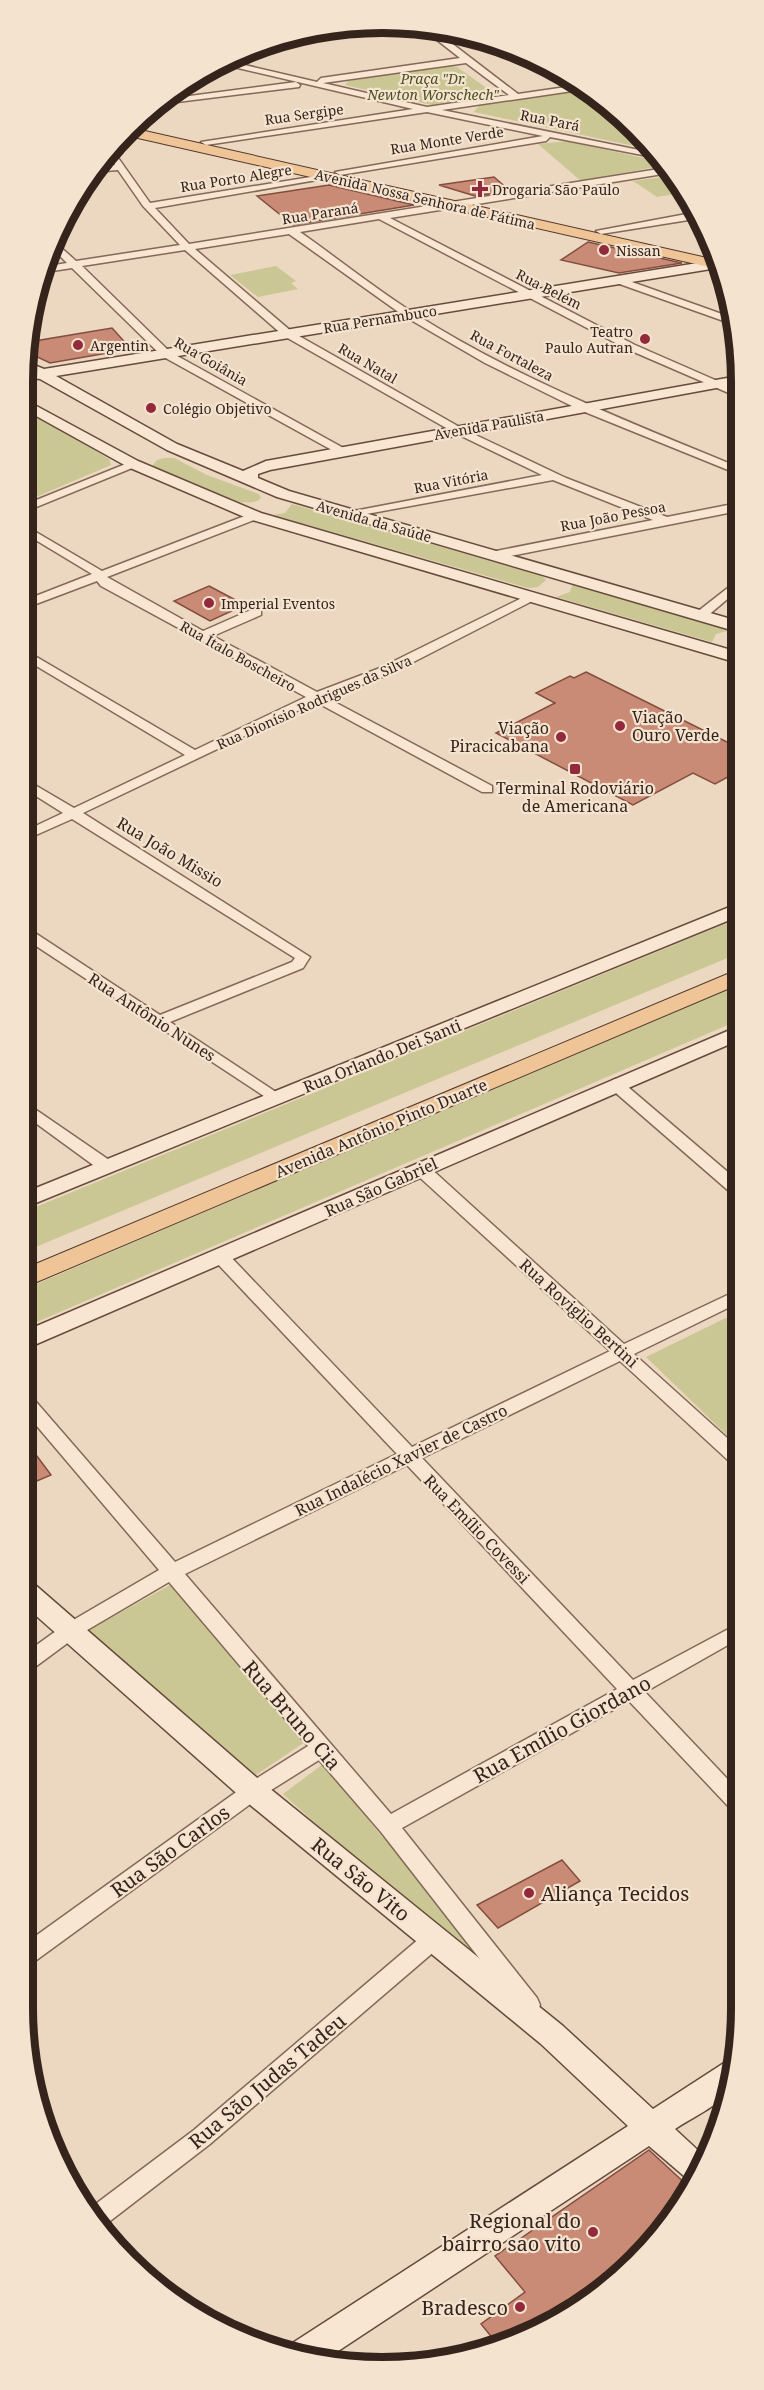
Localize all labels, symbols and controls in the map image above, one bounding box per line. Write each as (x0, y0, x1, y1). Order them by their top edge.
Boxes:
park label: Praça "Dr. Newton Worschech" (366, 69, 500, 104)
street label: Rua Sergipe (263, 99, 345, 129)
street label: Rua Pará (519, 105, 581, 135)
street label: Rua Monte Verde (389, 122, 505, 158)
street label: Rua Porto Alegre (179, 160, 293, 196)
street label: Avenida Nossa Senhora de Fátima (313, 164, 537, 234)
place label: Drogaria São Paulo (492, 180, 620, 199)
marker: Drogaria São Paulo (473, 182, 487, 196)
street label: Rua Paraná (280, 198, 360, 228)
place label: Nissan (616, 241, 661, 260)
marker: Nissan (597, 243, 611, 257)
street label: Rua Belém (513, 264, 585, 314)
street label: Rua Pernambuco (322, 301, 438, 337)
place label: Teatro Paulo Autran (545, 322, 633, 357)
street label: Rua Fortaleza (467, 325, 557, 385)
street label: Rua Goiânia (171, 332, 251, 390)
marker: Teatro Paulo Autran (638, 332, 652, 346)
place label: Argentin (90, 336, 149, 355)
marker: Argentin (71, 338, 85, 352)
street label: Rua Natal (335, 338, 402, 388)
place label: Colégio Objetivo (163, 399, 272, 418)
marker: Colégio Objetivo (144, 401, 158, 415)
street label: Avenida Paulista (432, 406, 546, 444)
street label: Rua Vitória (412, 464, 490, 498)
street label: Avenida da Saúde (314, 495, 434, 547)
street label: Rua João Pessoa (559, 496, 667, 536)
place label: Imperial Eventos (221, 594, 335, 613)
marker: Imperial Eventos (202, 596, 216, 610)
street label: Rua Ítalo Boscheiro (177, 616, 299, 696)
street label: Rua Dionísio Rodrigues da Silva (213, 650, 415, 754)
place label: Viação Ouro Verde (632, 706, 719, 746)
place label: Viação Piracicabana (450, 717, 549, 757)
marker: Viação Ouro Verde (613, 719, 627, 733)
marker: Viação Piracicabana (554, 730, 568, 744)
marker: Terminal Rodoviário de Americana (568, 762, 582, 776)
place label: Terminal Rodoviário de Americana (496, 777, 654, 817)
street label: Rua João Missio (113, 812, 227, 892)
street label: Rua Antônio Nunes (84, 968, 220, 1066)
street label: Rua Orlando Dei Santi (300, 1014, 464, 1098)
street label: Avenida Antônio Pinto Duarte (272, 1073, 490, 1183)
street label: Rua São Gabriel (321, 1152, 441, 1222)
street label: Rua Roviglio Bertini (515, 1254, 643, 1372)
street label: Rua Indalécio Xavier de Castro (291, 1399, 511, 1521)
street label: Rua Emílio Covessi (419, 1470, 535, 1588)
street label: Rua Bruno Cia (237, 1654, 347, 1776)
street label: Rua Emílio Giordano (468, 1669, 656, 1789)
street label: Rua São Carlos (105, 1799, 235, 1903)
street label: Rua São Vito (306, 1831, 416, 1927)
place label: Aliança Tecidos (541, 1880, 689, 1907)
marker: Aliança Tecidos (522, 1886, 536, 1900)
street label: Rua São Judas Tadeu (183, 2007, 351, 2155)
place label: Regional do bairro sao vito (442, 2207, 581, 2257)
marker: Regional do bairro sao vito (586, 2225, 600, 2239)
place label: Bradesco (421, 2294, 508, 2321)
marker: Bradesco (513, 2300, 527, 2314)

